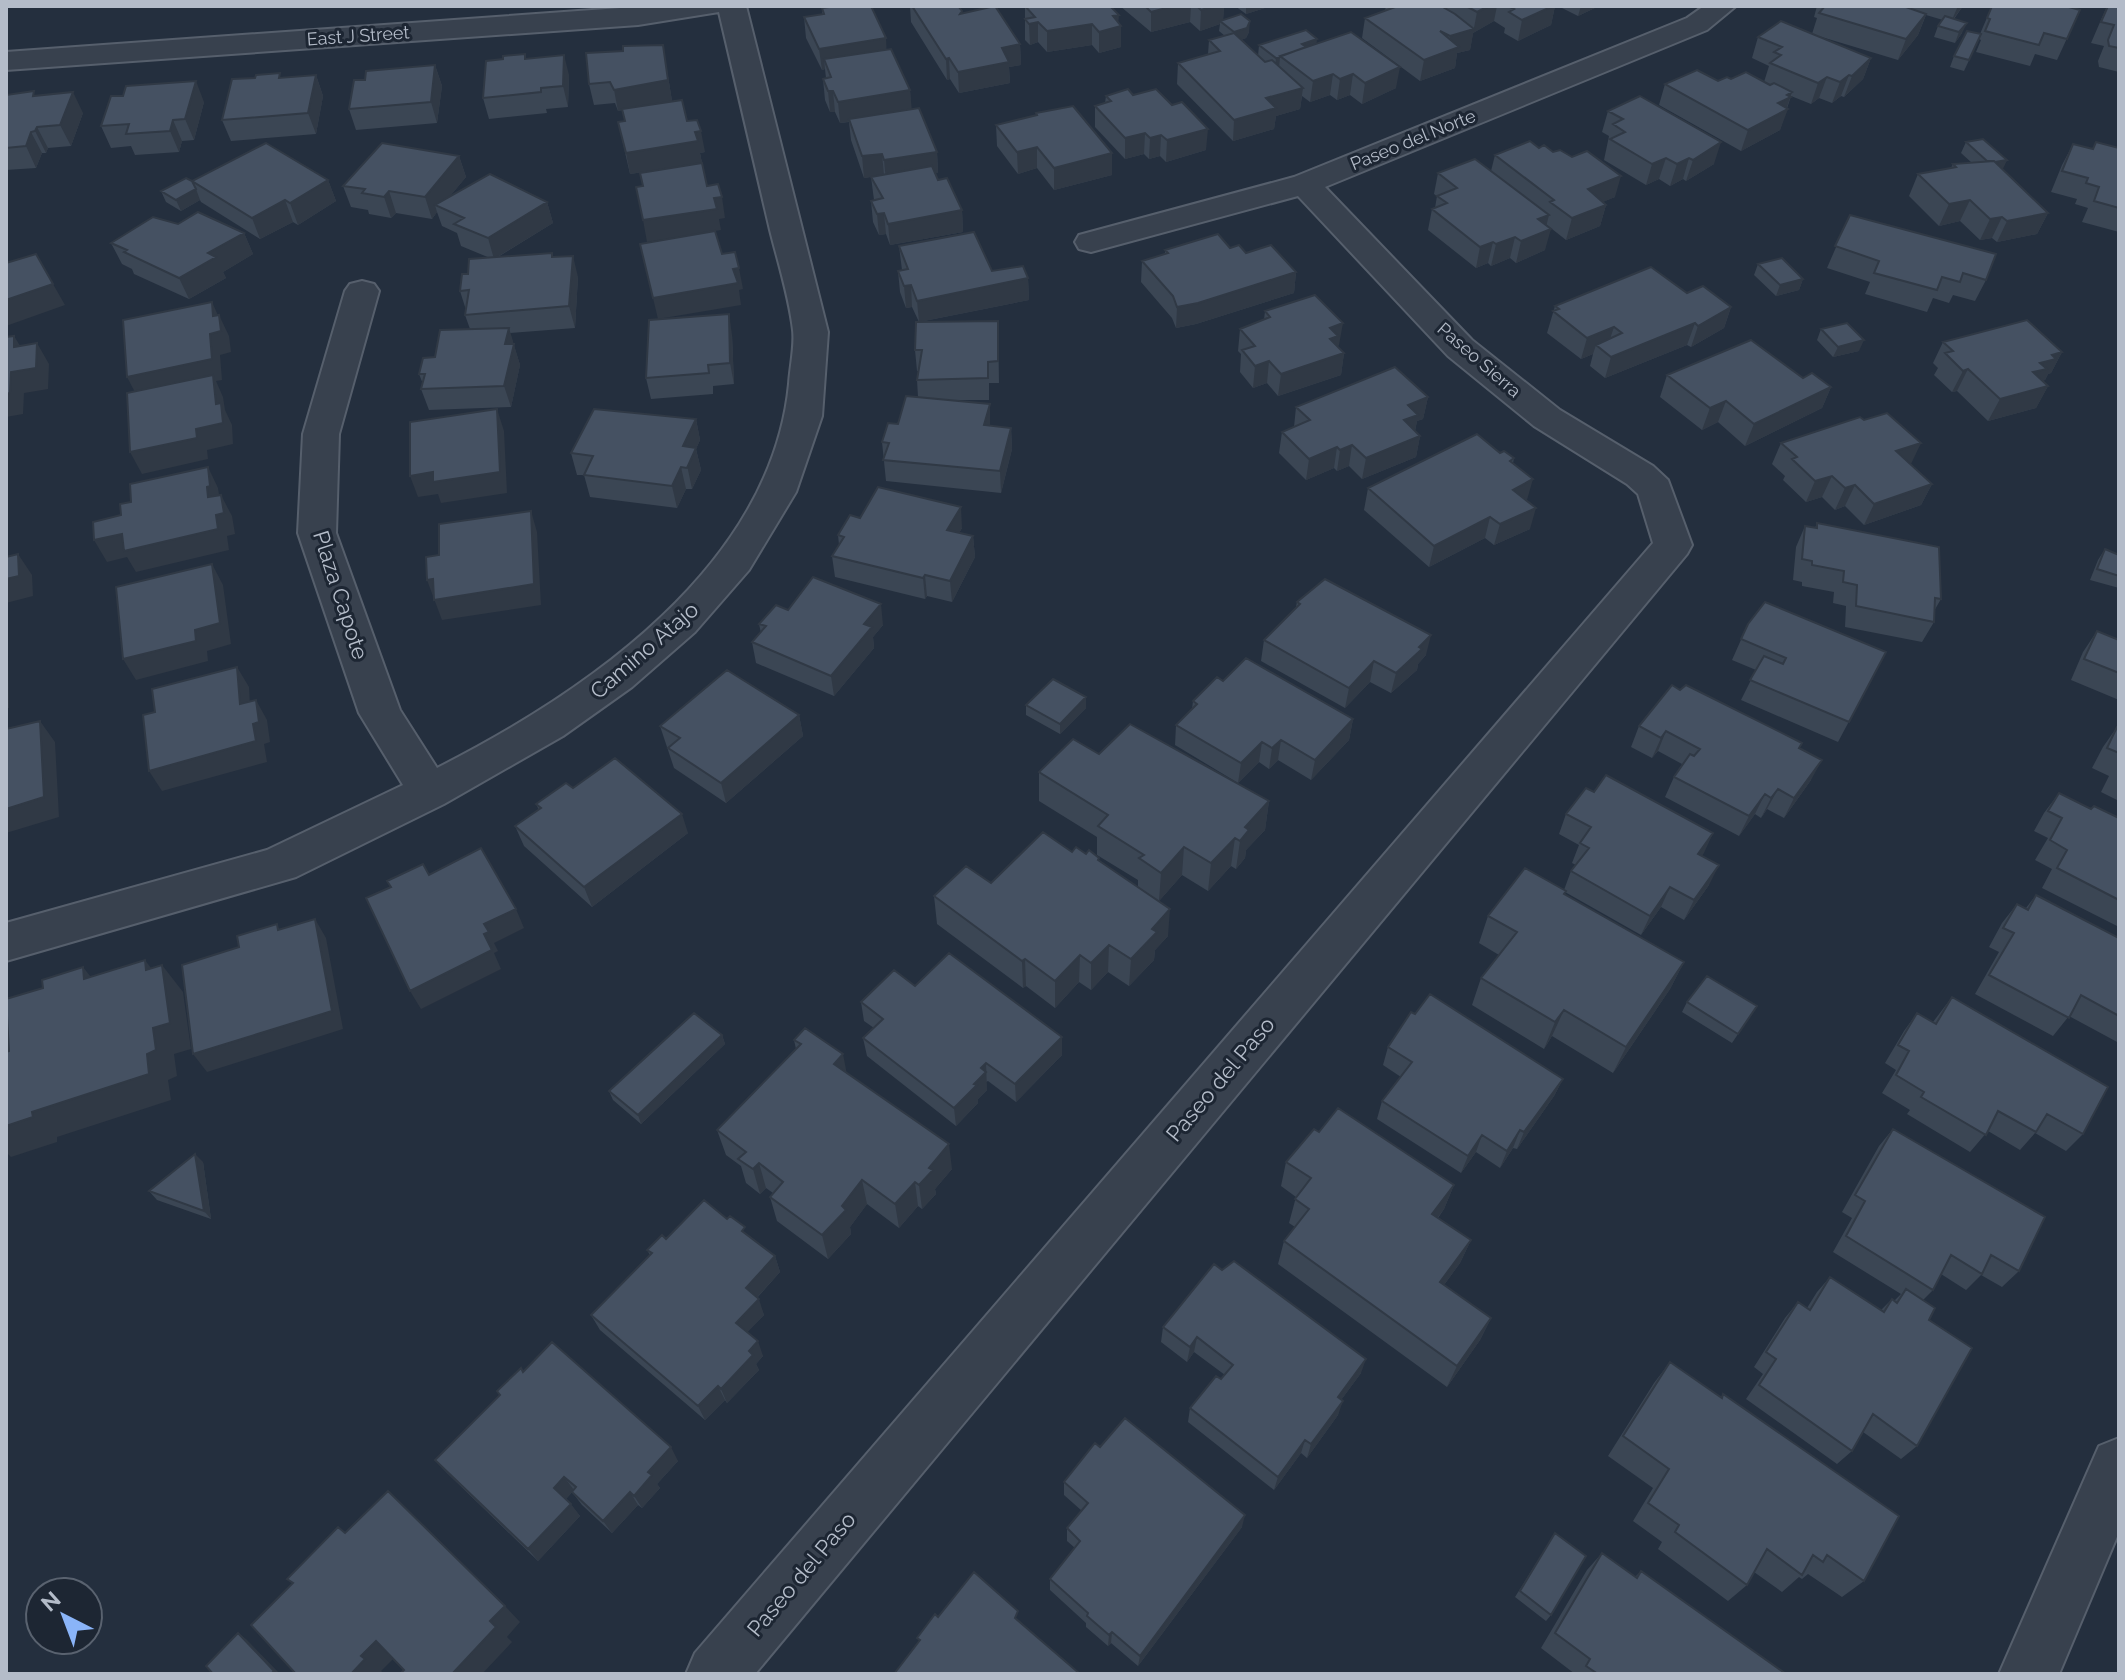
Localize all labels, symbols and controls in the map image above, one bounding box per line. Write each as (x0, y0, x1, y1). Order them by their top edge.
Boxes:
street label: East J Street (306, 21, 410, 50)
street label: Paseo del Norte (1347, 105, 1479, 174)
street label: Paseo Sierra (1433, 318, 1525, 401)
street label: Plaza Capote (308, 527, 374, 663)
street label: Camino Atajo (585, 596, 703, 704)
street label: Paseo del Paso (1160, 1011, 1280, 1147)
street label: Paseo del Paso (741, 1506, 861, 1642)
north arrow (24, 1576, 104, 1656)
text: N (36, 1586, 66, 1616)

